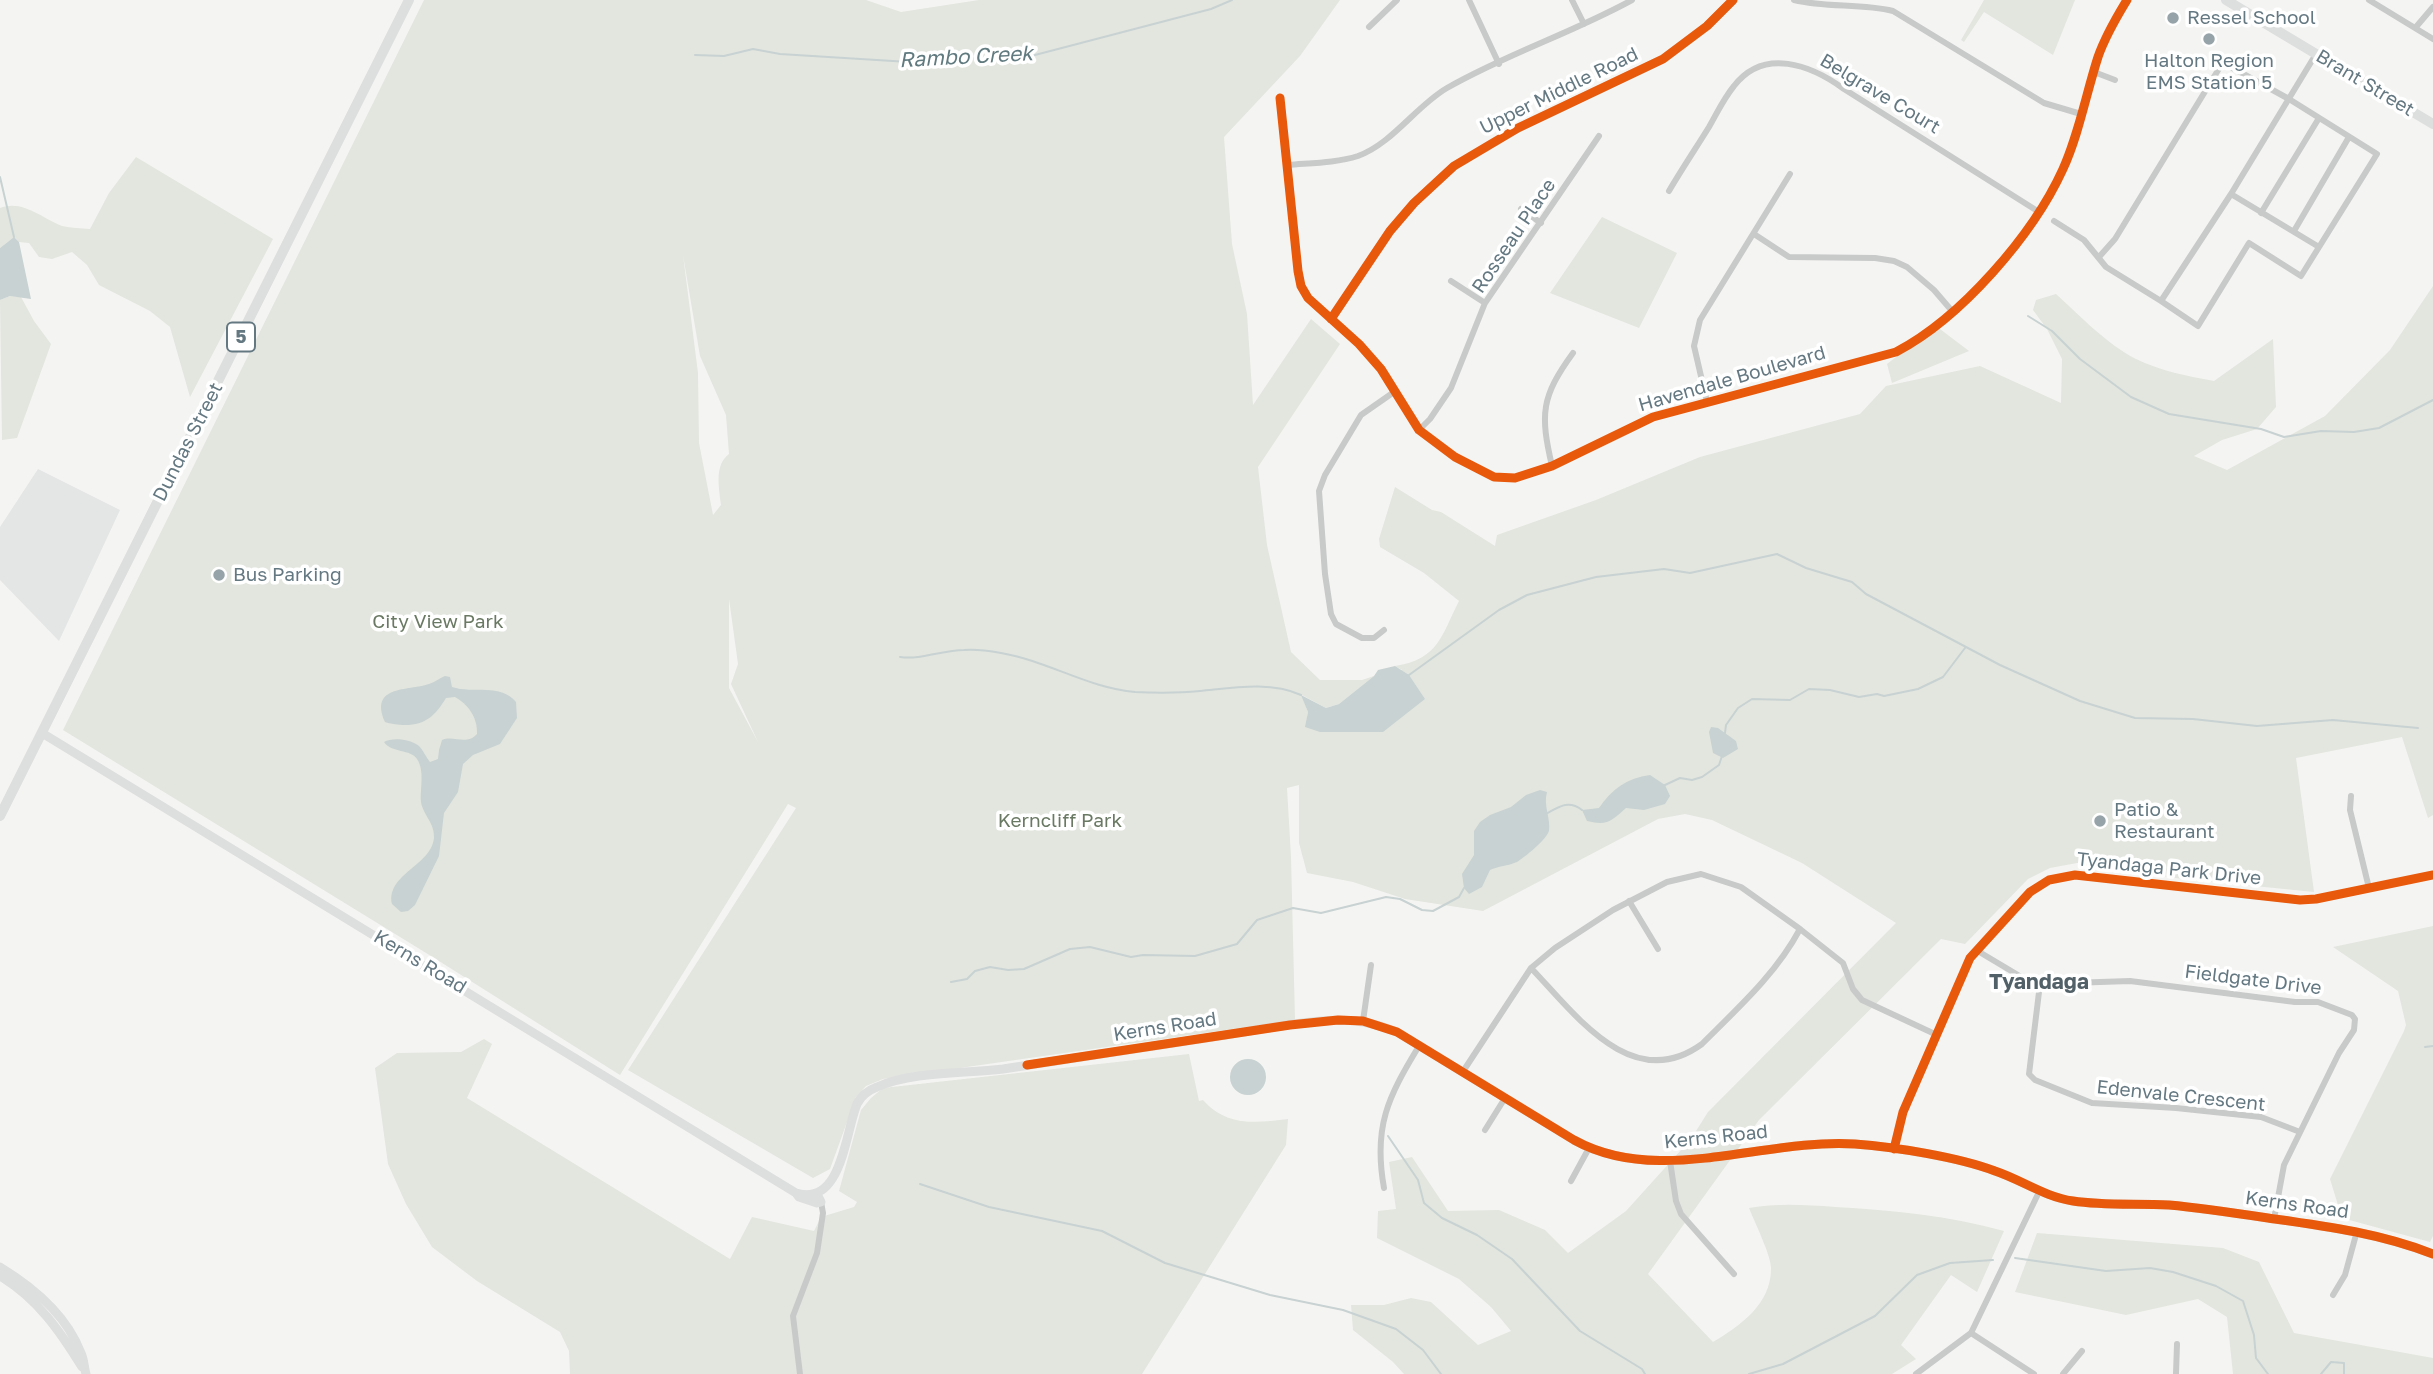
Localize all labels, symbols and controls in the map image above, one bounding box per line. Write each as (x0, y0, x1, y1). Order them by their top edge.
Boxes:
place label: Ressel School (2187, 7, 2316, 29)
marker: Ressel School (2165, 10, 2181, 26)
marker: Halton Region EMS Station 5 (2201, 31, 2217, 47)
water label: Rambo Creek (899, 41, 1033, 73)
street label: Upper Middle Road (1476, 43, 1642, 139)
street label: Brant Street (2312, 45, 2418, 121)
street label: Belgrave Court (1816, 49, 1944, 139)
place label: Halton Region EMS Station 5 (2144, 50, 2274, 94)
street label: Rosseau Place (1467, 175, 1561, 297)
road number: 5 (227, 323, 255, 352)
street label: Havendale Boulevard (1636, 341, 1828, 417)
street label: Dundas Street (148, 379, 228, 505)
place label: Bus Parking (233, 564, 342, 586)
marker: Bus Parking (211, 567, 227, 583)
park label: City View Park (372, 611, 504, 633)
place label: Patio & Restaurant (2114, 799, 2215, 843)
park label: Kerncliff Park (998, 810, 1122, 832)
marker: Patio & Restaurant (2092, 813, 2108, 829)
street label: Tyandaga Park Drive (2076, 848, 2262, 890)
street label: Kerns Road (369, 925, 471, 999)
street label: Fieldgate Drive (2183, 960, 2323, 1000)
district label: Tyandaga (1989, 969, 2089, 995)
street label: Kerns Road (1112, 1008, 1218, 1046)
street label: Edenvale Crescent (2095, 1076, 2267, 1116)
street label: Kerns Road (1663, 1120, 1769, 1154)
street label: Kerns Road (2244, 1186, 2350, 1224)

